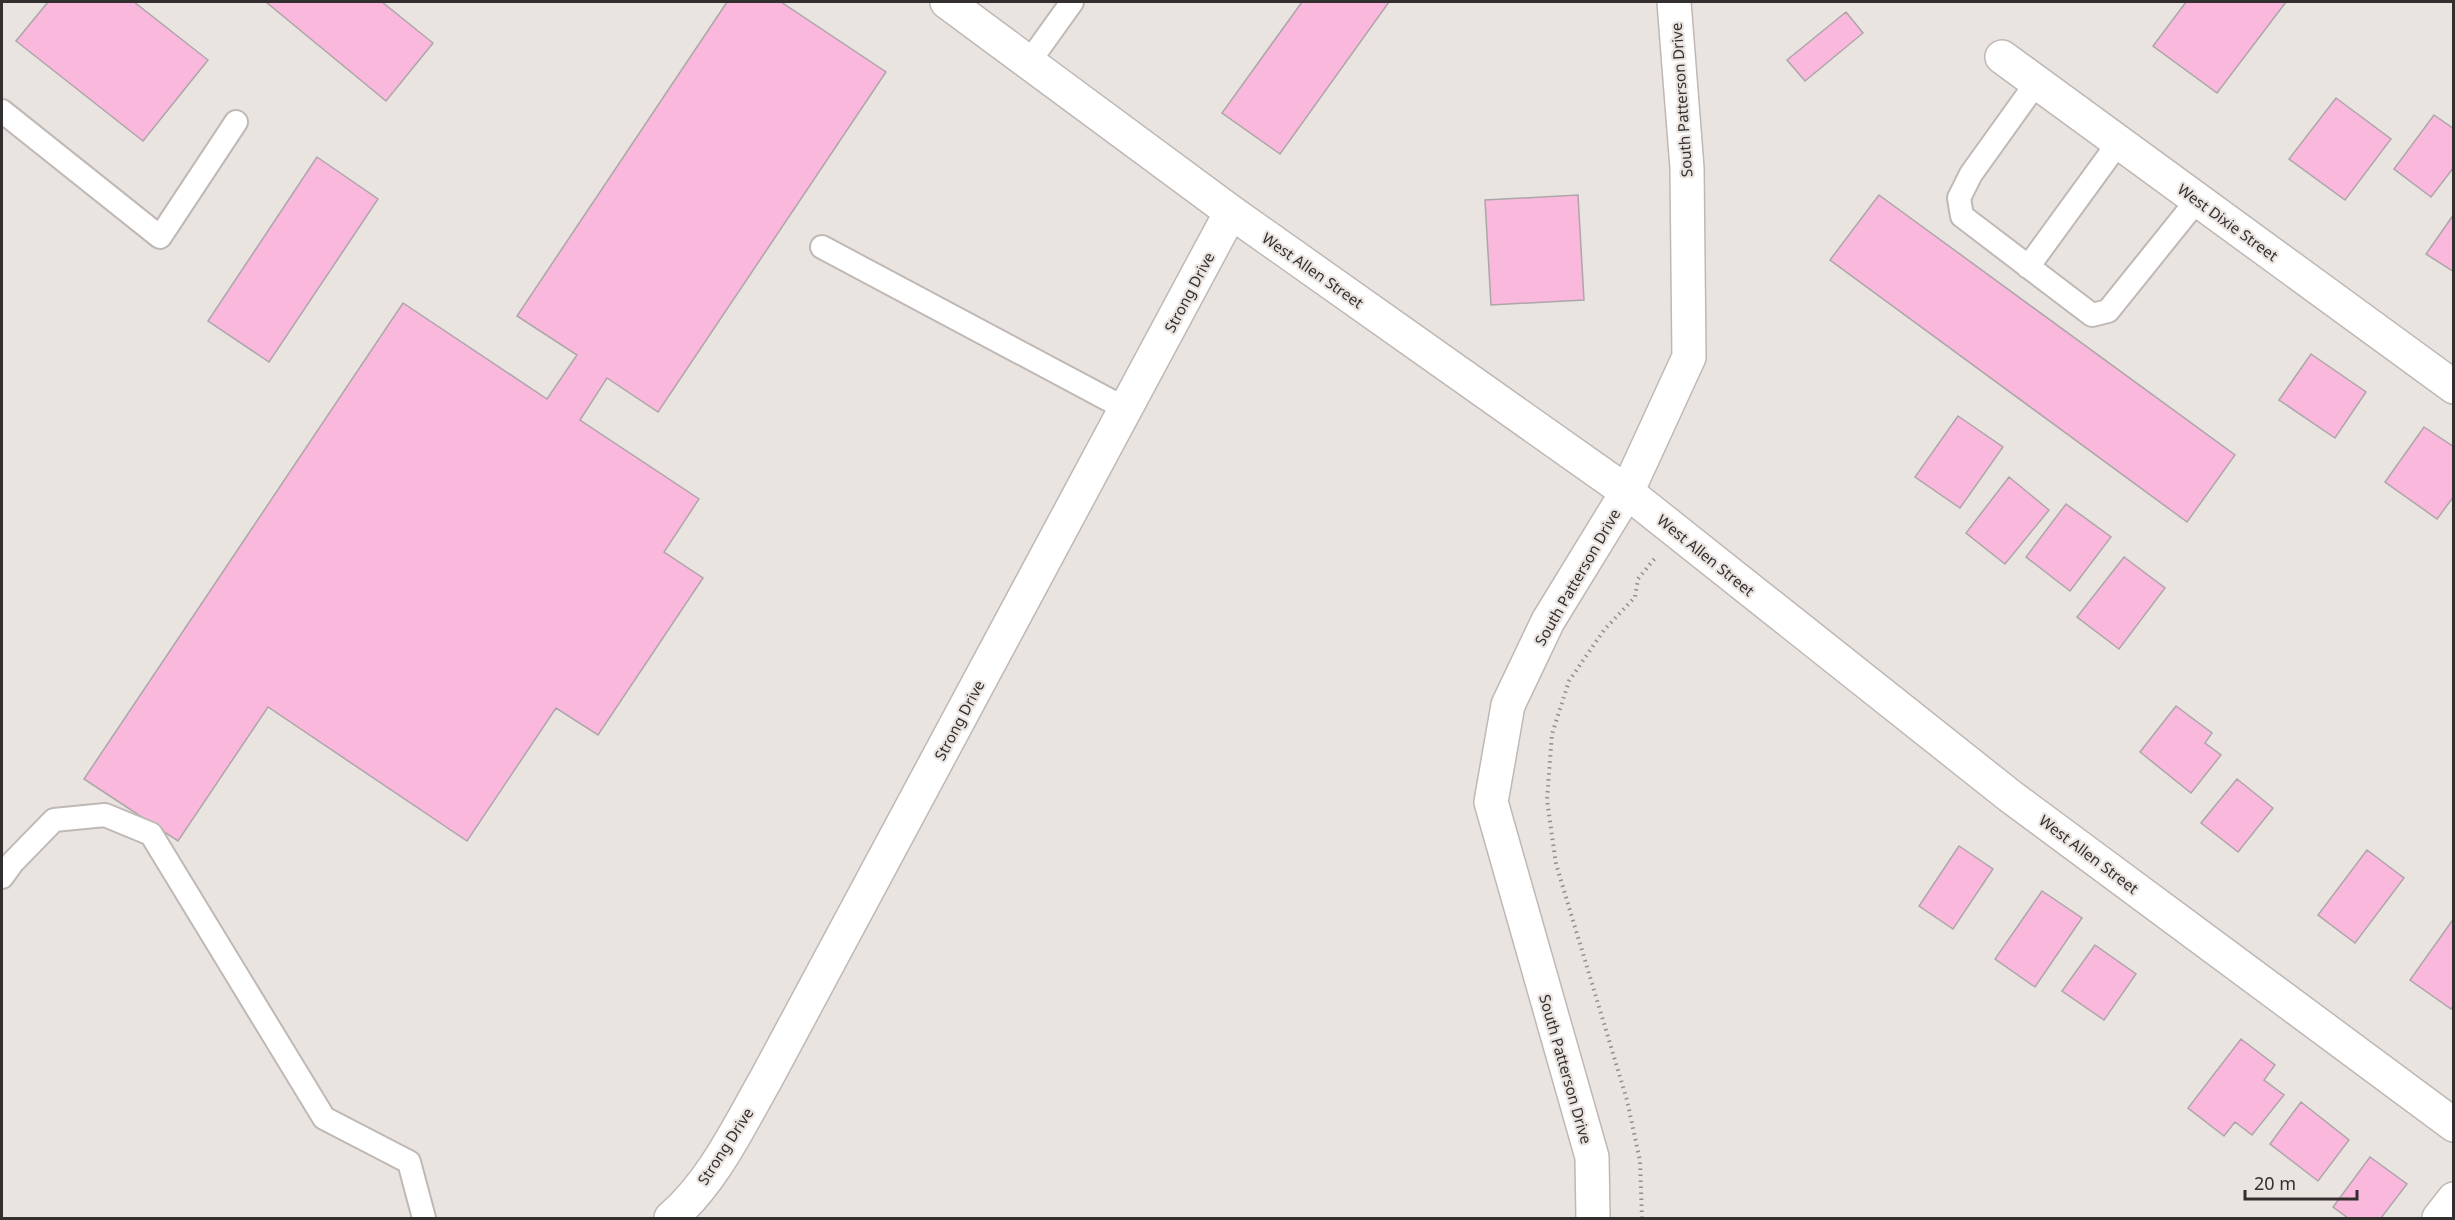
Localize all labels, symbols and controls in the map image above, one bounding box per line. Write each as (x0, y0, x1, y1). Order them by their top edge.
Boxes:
street label: South Patterson Drive (1666, 22, 1696, 178)
street label: West Dixie Street (2174, 179, 2283, 266)
street label: West Allen Street (1258, 228, 1368, 313)
street label: Strong Drive (1159, 248, 1219, 336)
street label: South Patterson Drive (1530, 505, 1624, 649)
street label: West Allen Street (1653, 510, 1759, 601)
street label: Strong Drive (929, 676, 989, 764)
street label: West Allen Street (2035, 810, 2143, 898)
street label: South Patterson Drive (1535, 992, 1597, 1146)
street label: Strong Drive (693, 1104, 757, 1188)
scale bar (2245, 1163, 2358, 1201)
text: 20 m (2254, 1171, 2296, 1195)

